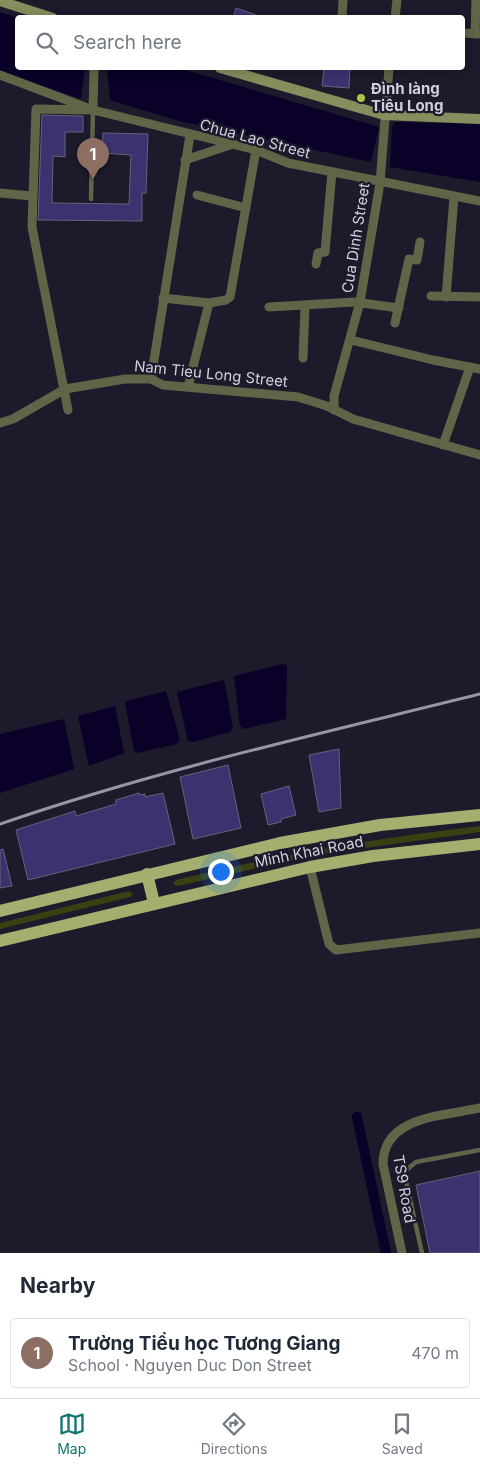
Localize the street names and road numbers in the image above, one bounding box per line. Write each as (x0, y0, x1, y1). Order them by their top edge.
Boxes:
street label: Chua Lao Street (198, 115, 313, 162)
street label: Cua Dinh Street (337, 181, 374, 294)
street label: Nam Tieu Long Street (133, 356, 289, 391)
street label: Minh Khai Road (253, 832, 365, 871)
street label: TS9 Road (389, 1153, 420, 1225)

